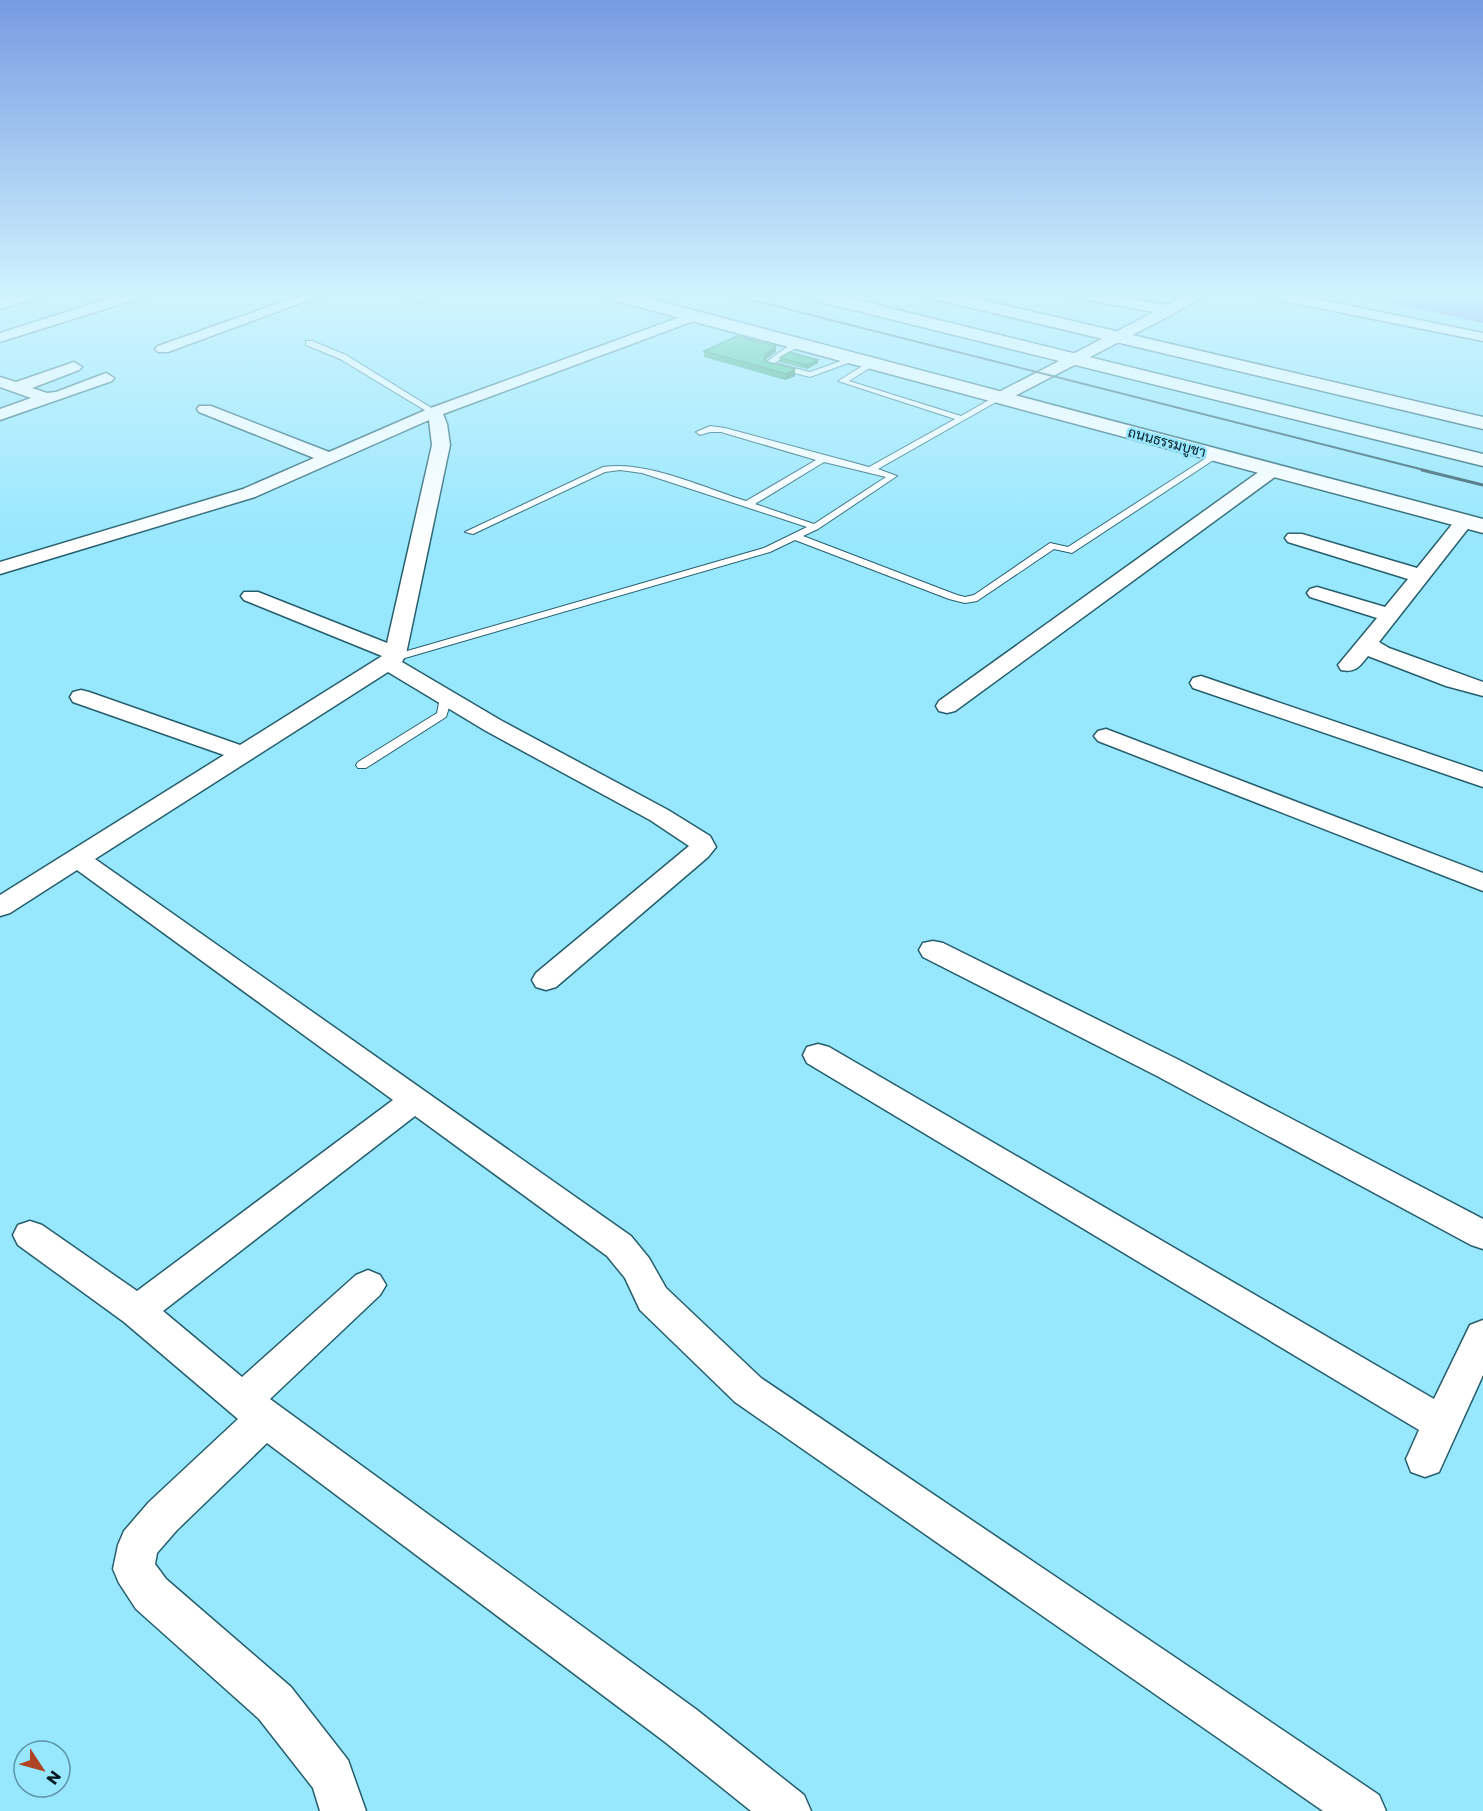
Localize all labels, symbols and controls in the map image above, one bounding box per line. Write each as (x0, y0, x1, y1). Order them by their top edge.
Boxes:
street label: ถนนธรรมบูชา (1126, 422, 1208, 462)
north arrow (12, 1739, 72, 1799)
text: N (41, 1766, 67, 1789)

